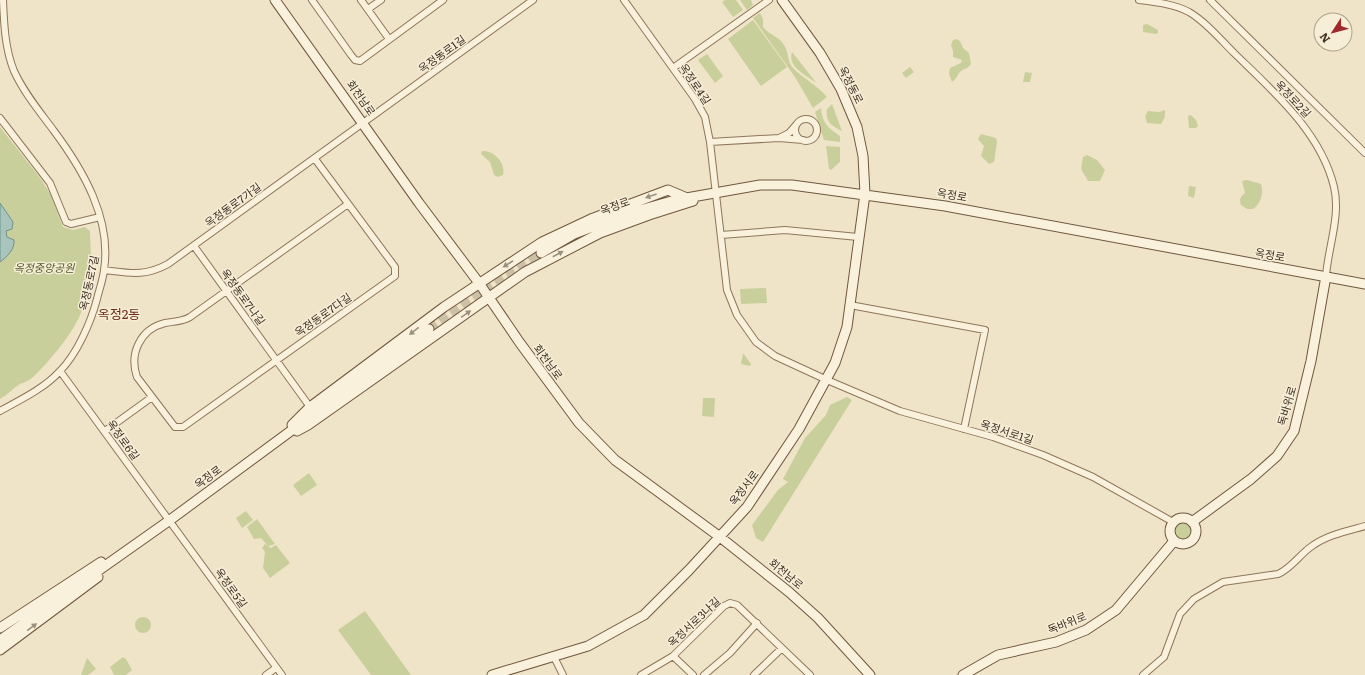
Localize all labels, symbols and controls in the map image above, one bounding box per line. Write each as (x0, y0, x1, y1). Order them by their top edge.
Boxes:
north arrow (1313, 12, 1353, 52)
text: N (1315, 30, 1333, 47)
street label: 옥정동로1길 (414, 31, 468, 76)
street label: 옥정로4길 (676, 60, 715, 107)
street label: 옥정동로 (836, 63, 868, 106)
street label: 회천남로 (344, 76, 380, 119)
street label: 옥정로2길 (1272, 76, 1315, 121)
street label: 옥정동로7가길 (201, 178, 264, 230)
street label: 옥정로 (936, 183, 969, 205)
street label: 옥정로 (598, 192, 632, 218)
one-way arrow (644, 193, 656, 199)
street label: 옥정로 (1254, 243, 1287, 265)
one-way arrow (552, 251, 564, 257)
street label: 옥정동로7길 (74, 254, 102, 312)
park label: 옥정중앙공원 (14, 259, 75, 275)
one-way arrow (502, 260, 514, 267)
street label: 옥정동로7나길 (218, 265, 270, 328)
street label: 옥정동로7다길 (291, 289, 354, 340)
district label: 옥정2동 (98, 304, 140, 323)
one-way arrow (460, 310, 471, 318)
one-way arrow (408, 326, 419, 335)
street label: 회천남로 (530, 340, 567, 382)
street label: 독바위로 (1273, 384, 1299, 427)
street label: 옥정서로1길 (979, 415, 1036, 447)
street label: 옥정로6길 (104, 416, 144, 463)
street label: 옥정로 (190, 461, 224, 492)
street label: 옥정서로 (725, 466, 762, 508)
street label: 회천남로 (766, 554, 807, 592)
street label: 옥정로5길 (212, 564, 252, 611)
street label: 옥정서로3나길 (663, 593, 723, 650)
street label: 독바위로 (1045, 607, 1088, 637)
one-way arrow (26, 623, 37, 631)

